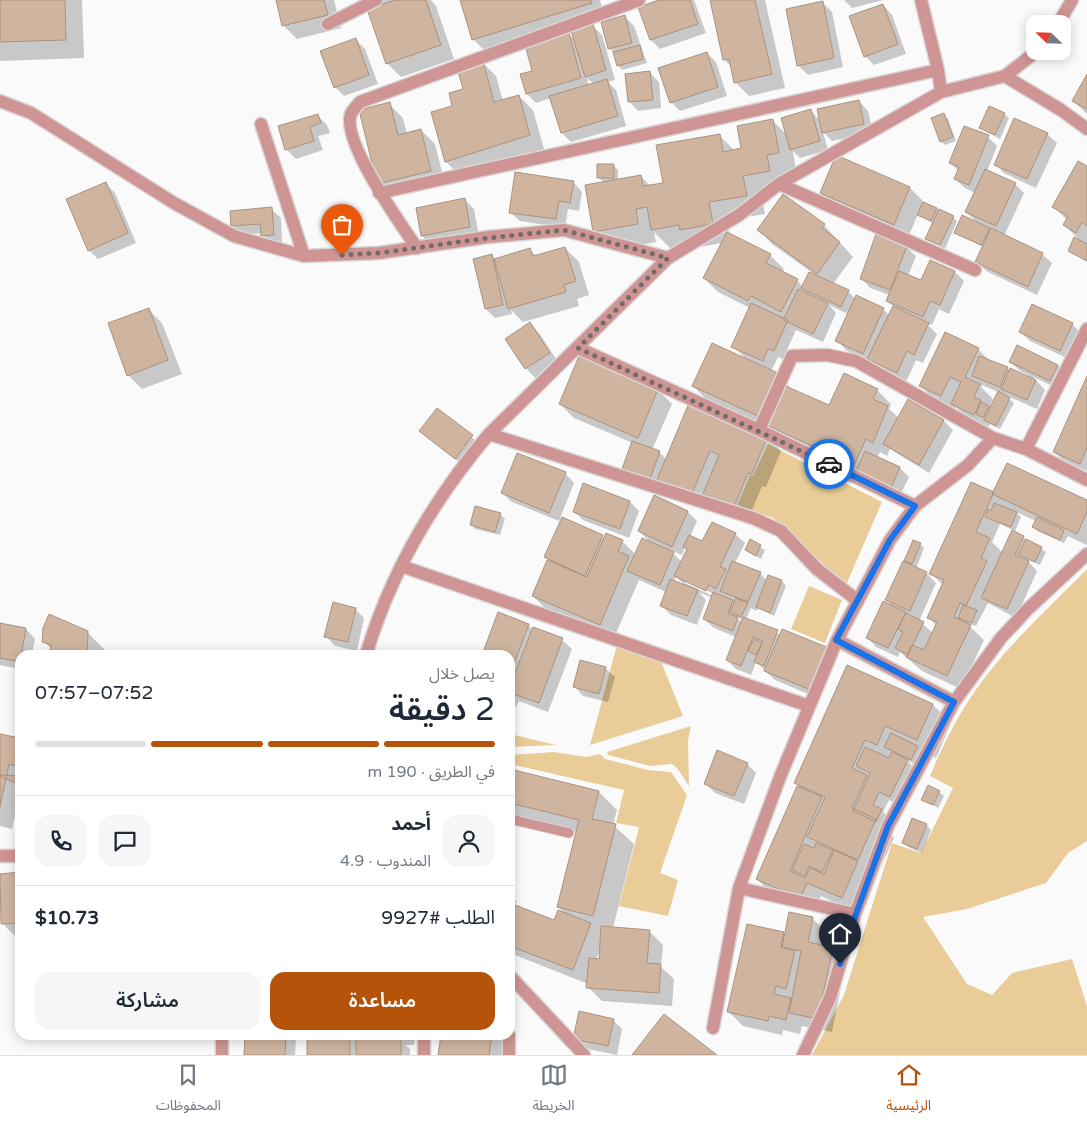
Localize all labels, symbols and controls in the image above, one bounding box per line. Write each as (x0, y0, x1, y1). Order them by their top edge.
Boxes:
north arrow (1026, 15, 1071, 60)
map controls (1026, 15, 1071, 60)
pin (321, 204, 363, 255)
icon: bag (328, 211, 356, 239)
courier (804, 439, 854, 489)
icon: car (815, 450, 843, 478)
text: يصل خلال (429, 664, 495, 684)
text: 07:52–07:57 (35, 682, 153, 704)
text: 2 دقيقة (389, 691, 495, 729)
text: في الطريق · 190 m (368, 762, 495, 782)
text: أحمد (391, 813, 431, 835)
button: phone (35, 815, 87, 867)
button: chat (99, 815, 151, 867)
button: person (443, 815, 495, 867)
text: المندوب · 4.9 (340, 851, 431, 871)
text: $10.73 (35, 907, 99, 929)
text: الطلب #9927 (381, 907, 495, 929)
pin (819, 913, 861, 964)
icon: home (826, 920, 854, 948)
button: مشاركة (35, 972, 260, 1030)
button: مساعدة (270, 972, 495, 1030)
tab: المحفوظات (156, 1061, 221, 1120)
tab: الخريطة (533, 1061, 574, 1120)
tab: الرئيسية (886, 1061, 931, 1120)

